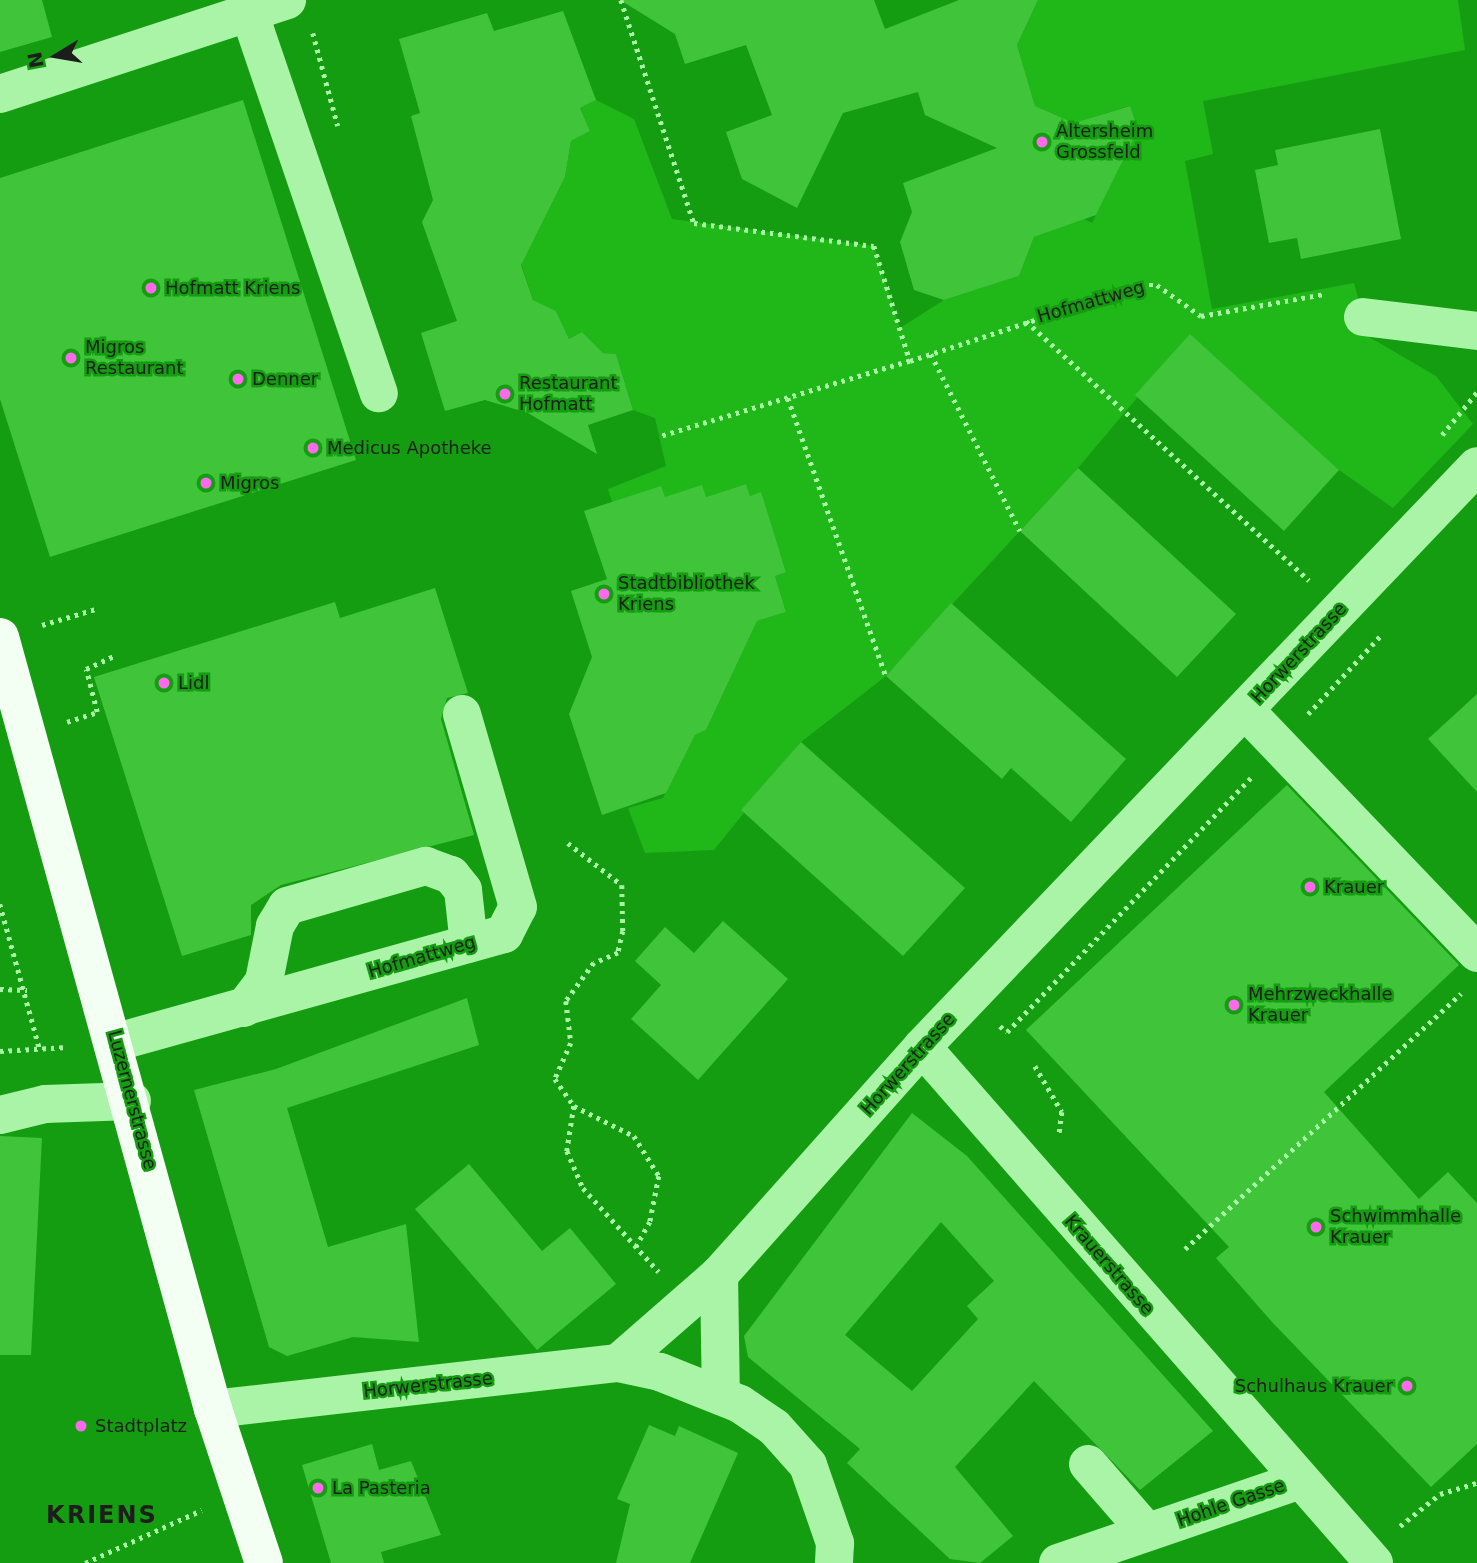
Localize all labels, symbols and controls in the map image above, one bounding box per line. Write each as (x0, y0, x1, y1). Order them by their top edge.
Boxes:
north arrow (21, 21, 91, 91)
text: N (23, 50, 48, 70)
place label: Altersheim Grossfeld (1056, 121, 1153, 164)
marker: Altersheim Grossfeld (1034, 134, 1050, 150)
street label: Hofmattweg (1035, 276, 1147, 328)
place label: Hofmatt Kriens (165, 277, 300, 299)
marker: Hofmatt Kriens (143, 280, 159, 296)
place label: Migros Restaurant (85, 337, 184, 380)
marker: Migros Restaurant (63, 350, 79, 366)
place label: Denner (252, 368, 318, 390)
marker: Denner (230, 371, 246, 387)
place label: Restaurant Hofmatt (519, 373, 618, 416)
marker: Restaurant Hofmatt (497, 386, 513, 402)
place label: Medicus Apotheke (327, 437, 492, 459)
marker: Medicus Apotheke (305, 440, 321, 456)
place label: Migros (220, 472, 279, 494)
marker: Migros (198, 475, 214, 491)
place label: Stadtbibliothek Kriens (618, 573, 755, 616)
marker: Stadtbibliothek Kriens (596, 586, 612, 602)
street label: Horwerstrasse (1247, 598, 1351, 708)
place label: Lidl (178, 672, 209, 694)
marker: Lidl (156, 675, 172, 691)
place label: Krauer (1324, 876, 1384, 898)
marker: Krauer (1302, 879, 1318, 895)
street label: Hofmattweg (366, 931, 478, 983)
place label: Mehrzweckhalle Krauer (1248, 984, 1392, 1026)
marker: Mehrzweckhalle Krauer (1226, 997, 1242, 1013)
street label: Horwerstrasse (857, 1009, 959, 1119)
street label: Luzernerstrasse (103, 1028, 161, 1172)
place label: Schwimmhalle Krauer (1330, 1206, 1461, 1248)
street label: Krauerstrasse (1060, 1211, 1158, 1319)
marker: Schwimmhalle Krauer (1308, 1219, 1324, 1235)
street label: Horwerstrasse (362, 1367, 494, 1403)
place label: Schulhaus Krauer (1235, 1375, 1393, 1397)
marker: Schulhaus Krauer (1399, 1378, 1415, 1394)
place label: Stadtplatz (95, 1415, 187, 1437)
marker: Stadtplatz (73, 1418, 89, 1434)
street label: Hohle Gasse (1174, 1474, 1288, 1532)
place label: La Pasteria (332, 1477, 431, 1499)
marker: La Pasteria (310, 1480, 326, 1496)
district label: KRIENS (47, 1502, 157, 1530)

